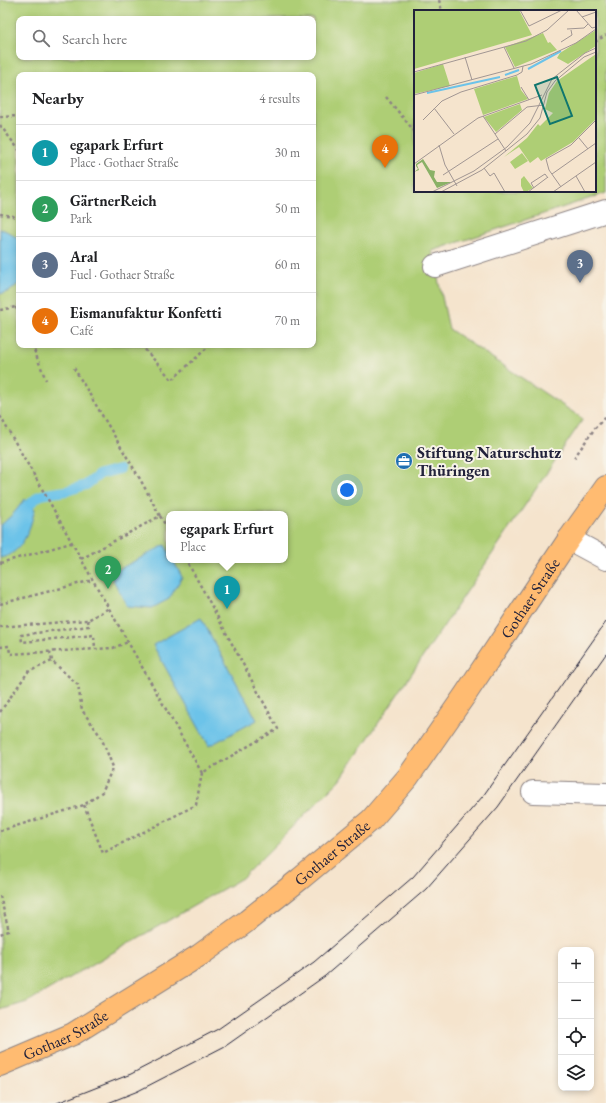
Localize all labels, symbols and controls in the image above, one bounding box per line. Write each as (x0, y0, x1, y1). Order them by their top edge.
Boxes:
inset map (414, 10, 596, 192)
search box (16, 16, 316, 60)
icon: search (30, 27, 52, 49)
text: Search here (62, 29, 127, 48)
text: Nearby (32, 87, 84, 109)
text: 4 results (259, 90, 300, 107)
text: egapark Erfurt (70, 135, 163, 154)
pin: 4 (372, 135, 398, 168)
text: 1 (42, 144, 48, 161)
text: 30 m (275, 144, 300, 161)
text: Place · Gothaer Straße (70, 154, 179, 171)
text: GärtnerReich (70, 191, 157, 210)
text: 2 (42, 200, 48, 217)
text: 50 m (275, 200, 300, 217)
text: Park (70, 210, 92, 227)
text: Aral (70, 247, 98, 266)
pin: 3 (567, 250, 593, 283)
text: 3 (42, 256, 48, 273)
text: 60 m (275, 256, 300, 273)
text: Fuel · Gothaer Straße (70, 266, 175, 283)
text: Eismanufaktur Konfetti (70, 303, 222, 322)
text: 4 (42, 312, 48, 329)
text: 70 m (275, 312, 300, 329)
text: Café (70, 322, 93, 339)
place label: Stiftung Naturschutz Thüringen (417, 442, 561, 481)
office icon: Stiftung Naturschutz Thüringen (394, 451, 414, 471)
your location (337, 480, 357, 500)
popup (166, 511, 288, 563)
text: egapark Erfurt (180, 519, 274, 538)
text: Place (180, 538, 206, 555)
street label: Gothaer Straße (495, 554, 564, 642)
pin: 2 (95, 556, 121, 589)
pin: 1 (214, 576, 240, 609)
street label: Gothaer Straße (290, 815, 374, 890)
map controls (558, 947, 594, 1091)
button: + (558, 947, 594, 983)
button: − (558, 983, 594, 1019)
street label: Gothaer Straße (20, 1004, 112, 1065)
button: locate (558, 1019, 594, 1055)
button: layers (558, 1055, 594, 1091)

